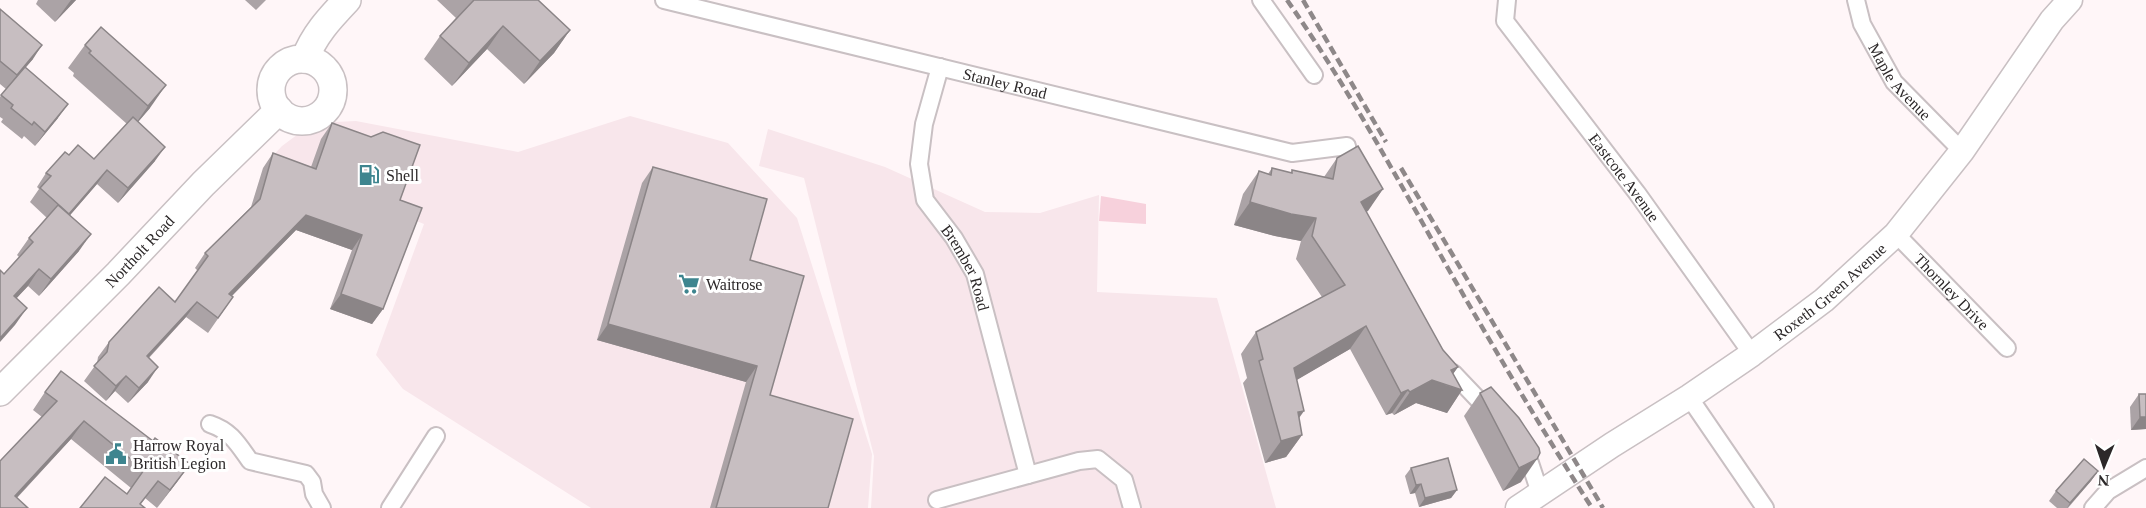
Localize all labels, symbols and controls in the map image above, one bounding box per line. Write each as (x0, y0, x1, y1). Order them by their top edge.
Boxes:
street label: Maple Avenue (1865, 40, 1934, 123)
street label: Stanley Road (961, 65, 1049, 102)
street label: Eastcote Avenue (1585, 130, 1663, 225)
fuel station icon: Shell (357, 163, 381, 187)
place label: Shell (386, 167, 419, 184)
street label: Northolt Road (102, 212, 178, 291)
street label: Brember Road (938, 221, 992, 312)
street label: Roxeth Green Avenue (1771, 240, 1889, 344)
street label: Thornley Drive (1911, 250, 1992, 333)
supermarket icon: Waitrose (677, 272, 701, 296)
place label: Waitrose (706, 276, 762, 293)
north arrow (2074, 436, 2134, 496)
place label: Harrow Royal British Legion (133, 437, 226, 473)
public building icon: Harrow Royal British Legion (104, 442, 128, 466)
text: N (2097, 472, 2110, 489)

